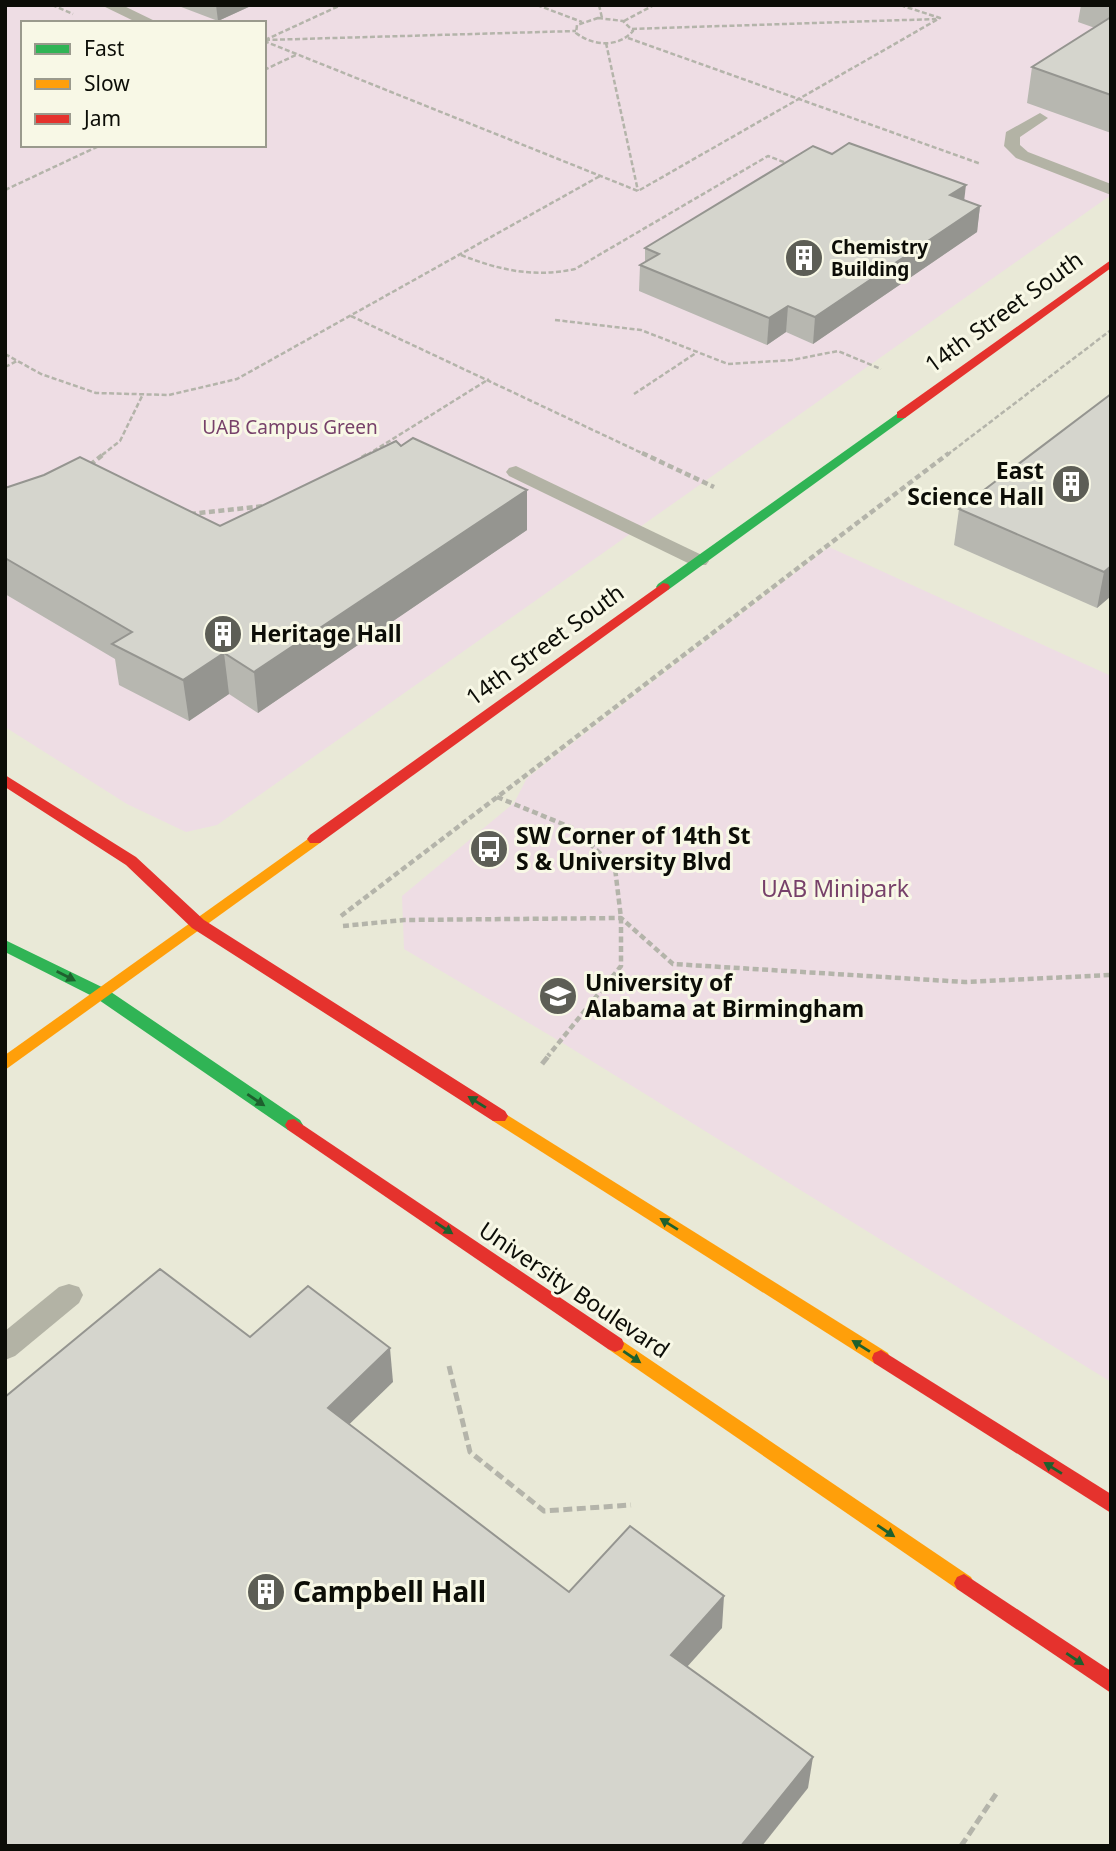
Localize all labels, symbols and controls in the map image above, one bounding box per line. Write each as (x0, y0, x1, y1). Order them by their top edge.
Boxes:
legend (21, 21, 266, 147)
text: Fast (84, 34, 125, 62)
text: Slow (84, 69, 130, 97)
text: Jam (82, 104, 121, 132)
place label: Chemistry Building (831, 234, 928, 282)
building icon: Chemistry Building (783, 237, 825, 279)
street label: 14th Street South (918, 243, 1089, 379)
park label: UAB Campus Green (202, 414, 378, 440)
place label: East Science Hall (907, 454, 1044, 512)
building icon: East Science Hall (1050, 463, 1092, 505)
street label: 14th Street South (459, 576, 630, 712)
building icon: Heritage Hall (202, 613, 244, 655)
place label: Heritage Hall (250, 617, 402, 649)
place label: SW Corner of 14th St S & University Blvd (516, 819, 750, 877)
bus stop icon: SW Corner of 14th St S & University Blvd (468, 828, 510, 870)
park label: UAB Minipark (761, 872, 910, 904)
place label: University of Alabama at Birmingham (585, 966, 864, 1024)
one-way arrow (56, 970, 76, 982)
school or university icon: University of Alabama at Birmingham (537, 975, 579, 1017)
one-way arrow (247, 1093, 265, 1107)
one-way arrow (468, 1095, 486, 1109)
street label: University Boulevard (473, 1213, 676, 1365)
one-way arrow (660, 1217, 678, 1231)
one-way arrow (434, 1222, 454, 1235)
one-way arrow (852, 1339, 870, 1353)
one-way arrow (623, 1350, 641, 1364)
one-way arrow (1044, 1461, 1062, 1475)
one-way arrow (877, 1524, 895, 1538)
building icon: Campbell Hall (245, 1571, 287, 1613)
place label: Campbell Hall (293, 1572, 486, 1610)
one-way arrow (1065, 1652, 1084, 1665)

